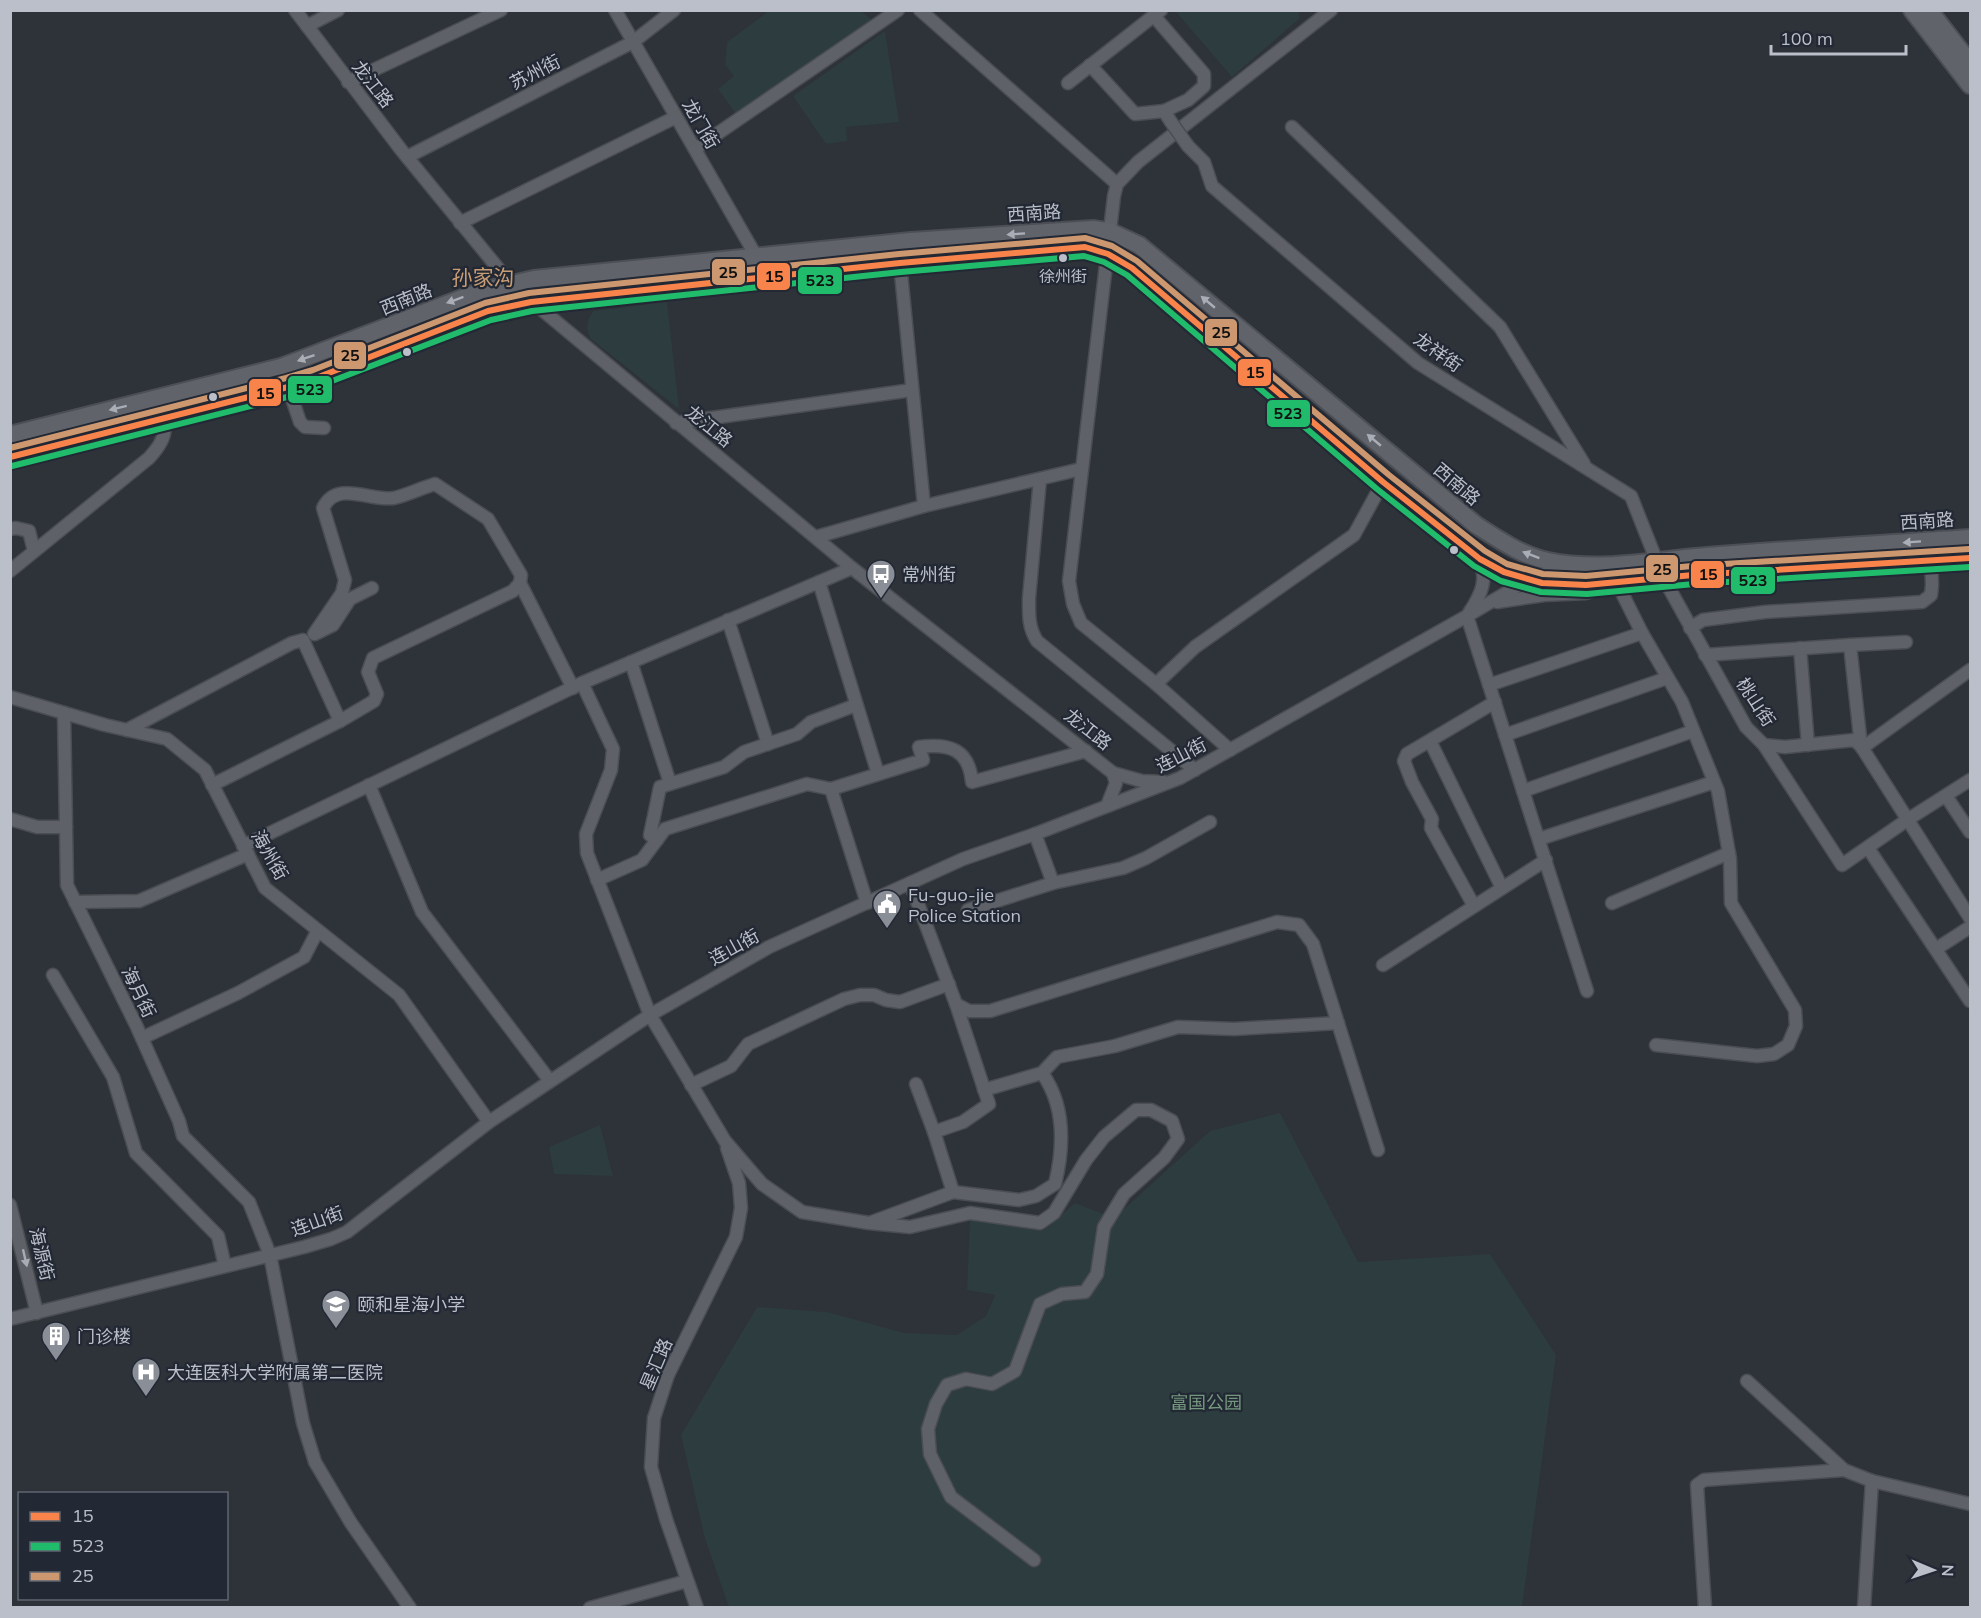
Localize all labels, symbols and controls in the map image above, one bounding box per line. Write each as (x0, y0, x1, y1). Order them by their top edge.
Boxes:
scale bar (1771, 18, 1906, 56)
text: 100 m (1780, 27, 1833, 50)
street label: 苏州街 (506, 49, 564, 95)
street label: 龙江路 (347, 56, 399, 112)
street label: 龙门街 (678, 95, 724, 153)
street label: 西南路 (1006, 200, 1062, 226)
one-way arrow (1007, 229, 1026, 238)
marker: 徐州街 (1057, 252, 1069, 264)
line badge: 25 (711, 258, 746, 286)
text: 25 (718, 262, 738, 282)
line badge: 15 (756, 262, 791, 291)
district label: 孙家沟 (452, 264, 515, 290)
text: 15 (764, 266, 784, 286)
line badge: 523 (797, 266, 843, 295)
place label: 徐州街 (1039, 266, 1087, 286)
text: 523 (806, 270, 834, 290)
street label: 西南路 (377, 278, 435, 320)
one-way arrow (446, 296, 464, 306)
one-way arrow (1200, 296, 1216, 309)
line badge: 25 (1204, 318, 1238, 347)
text: 25 (1211, 322, 1231, 342)
street label: 龙祥街 (1409, 327, 1467, 377)
line badge: 25 (333, 341, 367, 370)
text: 25 (340, 345, 360, 365)
unlabelled marker (401, 346, 413, 358)
one-way arrow (297, 354, 315, 363)
line badge: 15 (1237, 358, 1272, 387)
text: 15 (1245, 362, 1265, 382)
line badge: 523 (287, 375, 333, 404)
line badge: 15 (248, 378, 282, 407)
text: 523 (296, 379, 324, 399)
text: 15 (255, 383, 275, 403)
unlabelled marker (207, 391, 219, 403)
line badge: 523 (1266, 399, 1311, 428)
street label: 龙江路 (681, 400, 737, 452)
one-way arrow (109, 403, 127, 413)
text: 523 (1274, 403, 1302, 423)
one-way arrow (1366, 434, 1382, 447)
street label: 西南路 (1429, 458, 1485, 510)
street label: 西南路 (1899, 508, 1955, 534)
one-way arrow (1903, 537, 1922, 547)
unlabelled marker (1448, 544, 1460, 556)
one-way arrow (1522, 550, 1540, 560)
line badge: 25 (1645, 554, 1679, 583)
bus stop icon: 常州街 (865, 558, 897, 600)
text: 25 (1652, 559, 1672, 579)
line badge: 15 (1690, 560, 1725, 589)
place label: 常州街 (902, 563, 956, 586)
text: 15 (1698, 564, 1718, 584)
line badge: 523 (1730, 566, 1776, 595)
text: 523 (1739, 570, 1767, 590)
street label: 桃山街 (1732, 673, 1780, 731)
street label: 龙江路 (1060, 703, 1116, 755)
street label: 连山街 (1152, 732, 1210, 778)
street label: 海州街 (247, 826, 293, 884)
place label: Fu-guo-jie Police Station (908, 883, 1021, 927)
public building icon: Fu-guo-jie Police Station (871, 888, 903, 930)
street label: 连山街 (705, 924, 763, 970)
street label: 海月街 (117, 963, 161, 1021)
street label: 连山街 (288, 1201, 346, 1241)
street label: 海源街 (25, 1225, 59, 1283)
one-way arrow (20, 1249, 30, 1268)
school or university icon: 颐和星海小学 (320, 1288, 352, 1330)
place label: 颐和星海小学 (357, 1293, 465, 1316)
building icon: 门诊楼 (40, 1320, 72, 1362)
place label: 门诊楼 (77, 1325, 131, 1348)
street label: 星汇路 (635, 1335, 677, 1393)
hospital icon: 大连医科大学附属第二医院 (130, 1356, 162, 1398)
place label: 大连医科大学附属第二医院 (167, 1361, 383, 1384)
park label: 富国公园 (1170, 1391, 1242, 1414)
legend (18, 1492, 228, 1600)
text: 15 (72, 1504, 94, 1527)
text: 523 (72, 1534, 104, 1557)
north arrow (1903, 1540, 1963, 1600)
text: 25 (72, 1564, 94, 1587)
text: N (1938, 1564, 1958, 1577)

